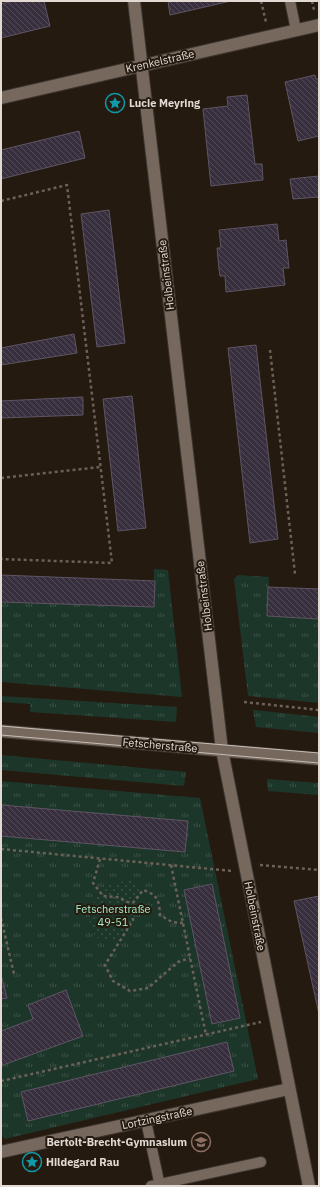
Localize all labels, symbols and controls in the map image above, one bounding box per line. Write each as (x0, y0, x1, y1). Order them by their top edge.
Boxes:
street label: Krenkelstraße (124, 46, 196, 76)
place icon: Lucie Meyring (104, 92, 126, 114)
place label: Lucie Meyring (129, 96, 201, 110)
street label: Holbeinstraße (155, 239, 177, 311)
street label: Holbeinstraße (193, 560, 215, 632)
street label: Fetscherstraße (122, 735, 198, 755)
street label: Holbeinstraße (241, 880, 269, 952)
park label: Fetscherstraße 49-51 (75, 902, 151, 929)
street label: Lortzingstraße (121, 1104, 193, 1132)
school or university icon: Bertolt-Brecht-Gymnasium (190, 1131, 212, 1153)
place label: Bertolt-Brecht-Gymnasium (46, 1135, 187, 1149)
place icon: Hildegard Rau (21, 1151, 43, 1173)
place label: Hildegard Rau (46, 1155, 119, 1169)

